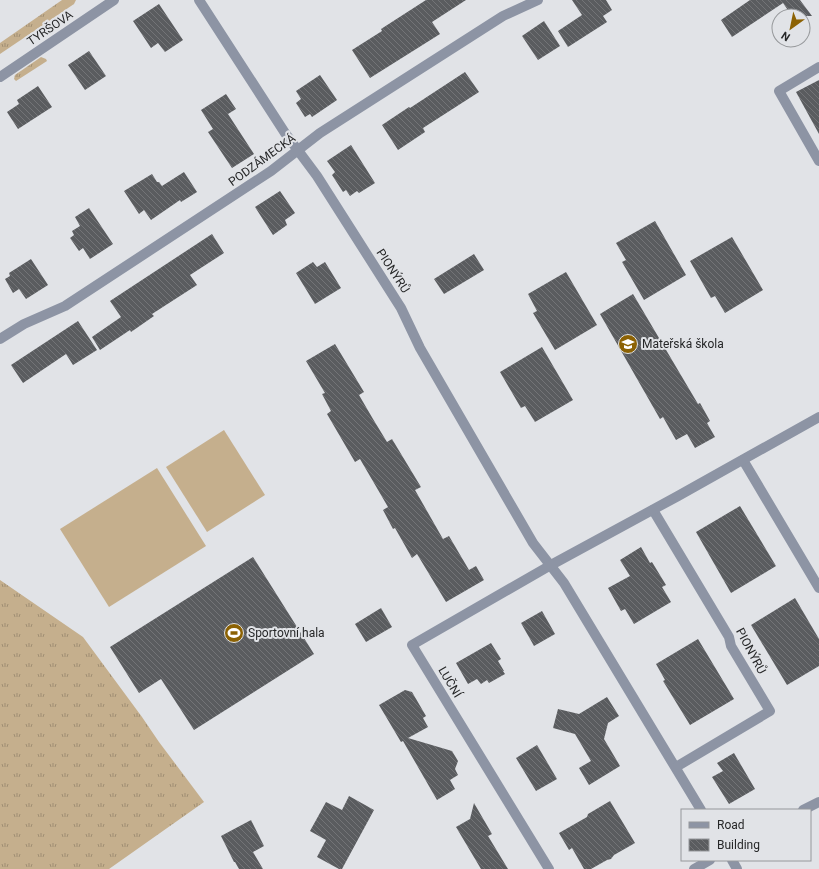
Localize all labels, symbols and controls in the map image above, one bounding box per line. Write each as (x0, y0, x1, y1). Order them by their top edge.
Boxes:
street label: TYRŠOVA (24, 7, 76, 48)
north arrow (771, 8, 811, 48)
text: N (779, 28, 793, 44)
street label: PODZÁMECKÁ (225, 130, 298, 189)
street label: PIONÝRŮ (374, 245, 414, 296)
school or university icon: Mateřská škola (617, 333, 639, 355)
place label: Mateřská škola (642, 337, 724, 351)
sports icon: Sportovní hala (223, 622, 245, 644)
street label: PIONÝRŮ (733, 625, 771, 676)
place label: Sportovní hala (248, 626, 325, 640)
street label: LUČNÍ (435, 663, 466, 701)
legend (681, 809, 811, 861)
text: Road (717, 818, 745, 832)
text: Building (717, 838, 760, 852)

